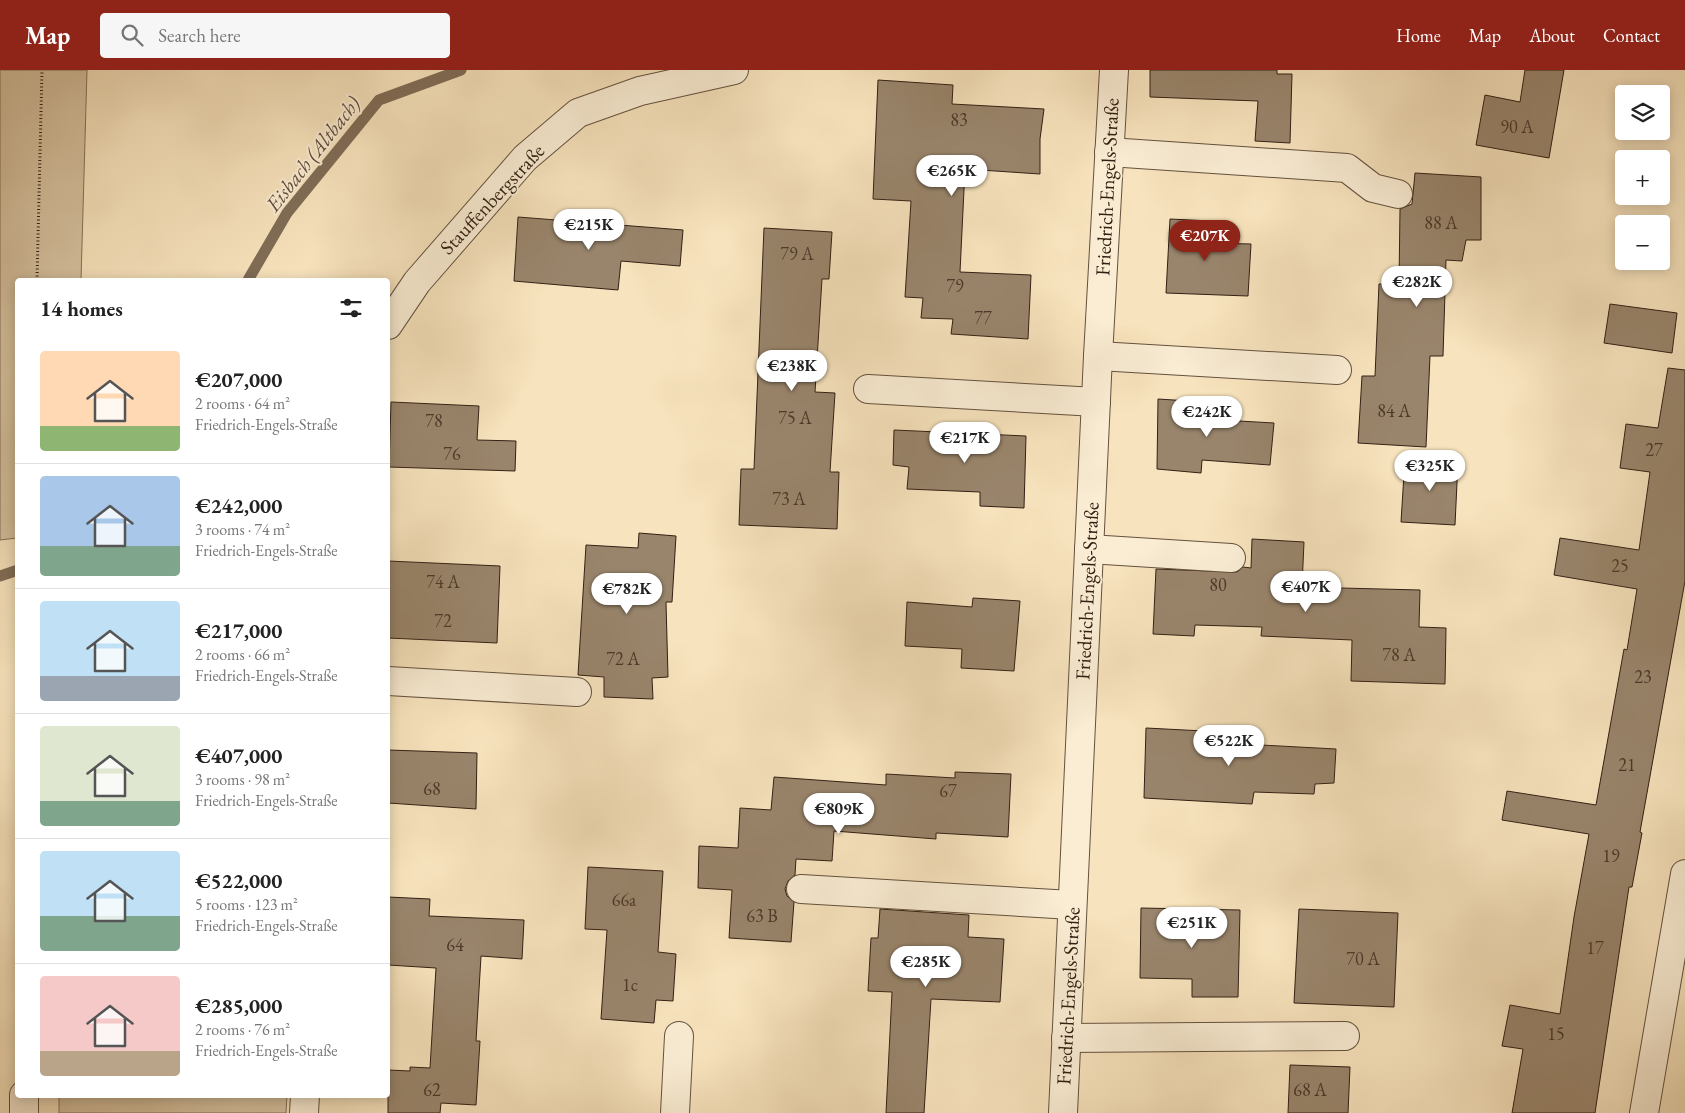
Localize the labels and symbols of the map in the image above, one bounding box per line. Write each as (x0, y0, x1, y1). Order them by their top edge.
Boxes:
water label: Eisbach (Altbach) (259, 90, 366, 217)
street label: Friedrich-Engels-Straße (1089, 97, 1125, 277)
house number: 83 (950, 108, 968, 131)
house number: 90 A (1500, 115, 1534, 138)
street label: Stauffenbergstraße (434, 138, 550, 260)
pin: €265K (917, 154, 987, 197)
pin: €215K (554, 208, 624, 251)
house number: 88 A (1424, 211, 1458, 234)
pin: €207K (1170, 220, 1240, 262)
house number: 79 A (780, 242, 814, 265)
pin: €282K (1382, 266, 1452, 308)
house number: 79 (946, 274, 964, 297)
house number: 77 (974, 306, 992, 329)
pin: €238K (757, 350, 827, 392)
pin: €242K (1172, 396, 1242, 438)
house number: 84 A (1377, 399, 1411, 422)
house number: 75 A (778, 406, 812, 429)
house number: 78 (425, 409, 443, 432)
pin: €217K (930, 422, 1000, 464)
house number: 27 (1645, 438, 1663, 461)
house number: 76 (443, 442, 461, 465)
pin: €325K (1395, 450, 1465, 492)
house number: 73 A (772, 487, 806, 510)
street label: Friedrich-Engels-Straße (1069, 501, 1105, 681)
house number: 25 (1611, 554, 1629, 577)
house number: 74 A (426, 570, 460, 593)
pin: €407K (1271, 570, 1341, 613)
pin: €782K (592, 572, 662, 615)
house number: 80 (1209, 573, 1227, 596)
house number: 72 (434, 609, 452, 632)
house number: 78 A (1382, 643, 1416, 666)
house number: 72 A (606, 647, 640, 670)
house number: 23 (1634, 665, 1652, 688)
pin: €522K (1194, 724, 1264, 767)
house number: 21 (1618, 753, 1636, 776)
house number: 68 (423, 777, 441, 800)
house number: 67 (939, 779, 957, 802)
pin: €809K (804, 792, 874, 835)
house number: 19 (1602, 844, 1620, 867)
house number: 66a (612, 888, 637, 911)
house number: 63 B (746, 904, 778, 927)
street label: Friedrich-Engels-Straße (1050, 906, 1086, 1086)
pin: €251K (1157, 906, 1227, 949)
house number: 64 (446, 933, 464, 956)
house number: 17 (1586, 936, 1604, 959)
pin: €285K (891, 946, 961, 988)
house number: 70 A (1346, 947, 1380, 970)
house number: 1c (622, 973, 638, 996)
house number: 15 (1547, 1022, 1565, 1045)
house number: 62 (423, 1078, 441, 1101)
house number: 68 A (1293, 1078, 1327, 1101)

